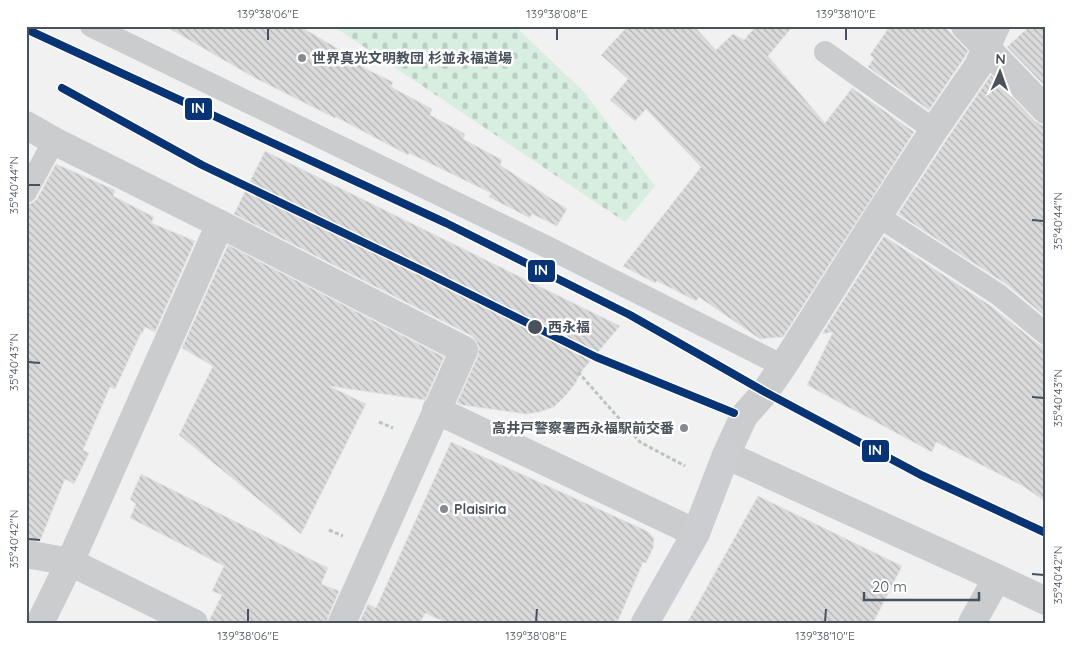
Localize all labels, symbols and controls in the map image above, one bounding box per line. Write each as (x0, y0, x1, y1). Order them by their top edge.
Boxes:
text: 139°38'06"E (237, 6, 299, 21)
text: 139°38'08"E (526, 6, 588, 21)
text: 139°38'10"E (816, 6, 876, 21)
north arrow (974, 48, 1024, 98)
place label: 世界真光文明教団 杉並永福道場 (312, 49, 512, 67)
text: N (995, 50, 1006, 68)
marker: 世界真光文明教団 杉並永福道場 (296, 52, 308, 64)
line badge: IN (184, 97, 213, 121)
text: IN (191, 99, 205, 117)
text: 35°40'44"N (6, 156, 21, 214)
text: 35°40'44"N (1050, 192, 1065, 250)
line badge: IN (527, 259, 556, 283)
text: IN (534, 261, 548, 279)
marker: 西永福 (526, 318, 544, 336)
place label: 西永福 (548, 318, 590, 336)
text: 35°40'43"N (6, 333, 21, 391)
text: 35°40'43"N (1050, 369, 1065, 427)
place label: 高井戸警察署西永福駅前交番 (492, 419, 674, 437)
marker: 高井戸警察署西永福駅前交番 (678, 422, 690, 434)
line badge: IN (861, 439, 890, 463)
text: IN (868, 441, 882, 459)
place label: Plaisiria (454, 500, 507, 518)
marker: Plaisiria (438, 503, 450, 515)
text: 35°40'42"N (6, 510, 21, 568)
text: 35°40'42"N (1050, 546, 1065, 604)
scale bar (864, 569, 980, 601)
text: 20 m (872, 577, 907, 596)
text: 139°38'06"E (217, 628, 279, 643)
text: 139°38'08"E (505, 628, 567, 643)
text: 139°38'10"E (795, 628, 855, 643)

